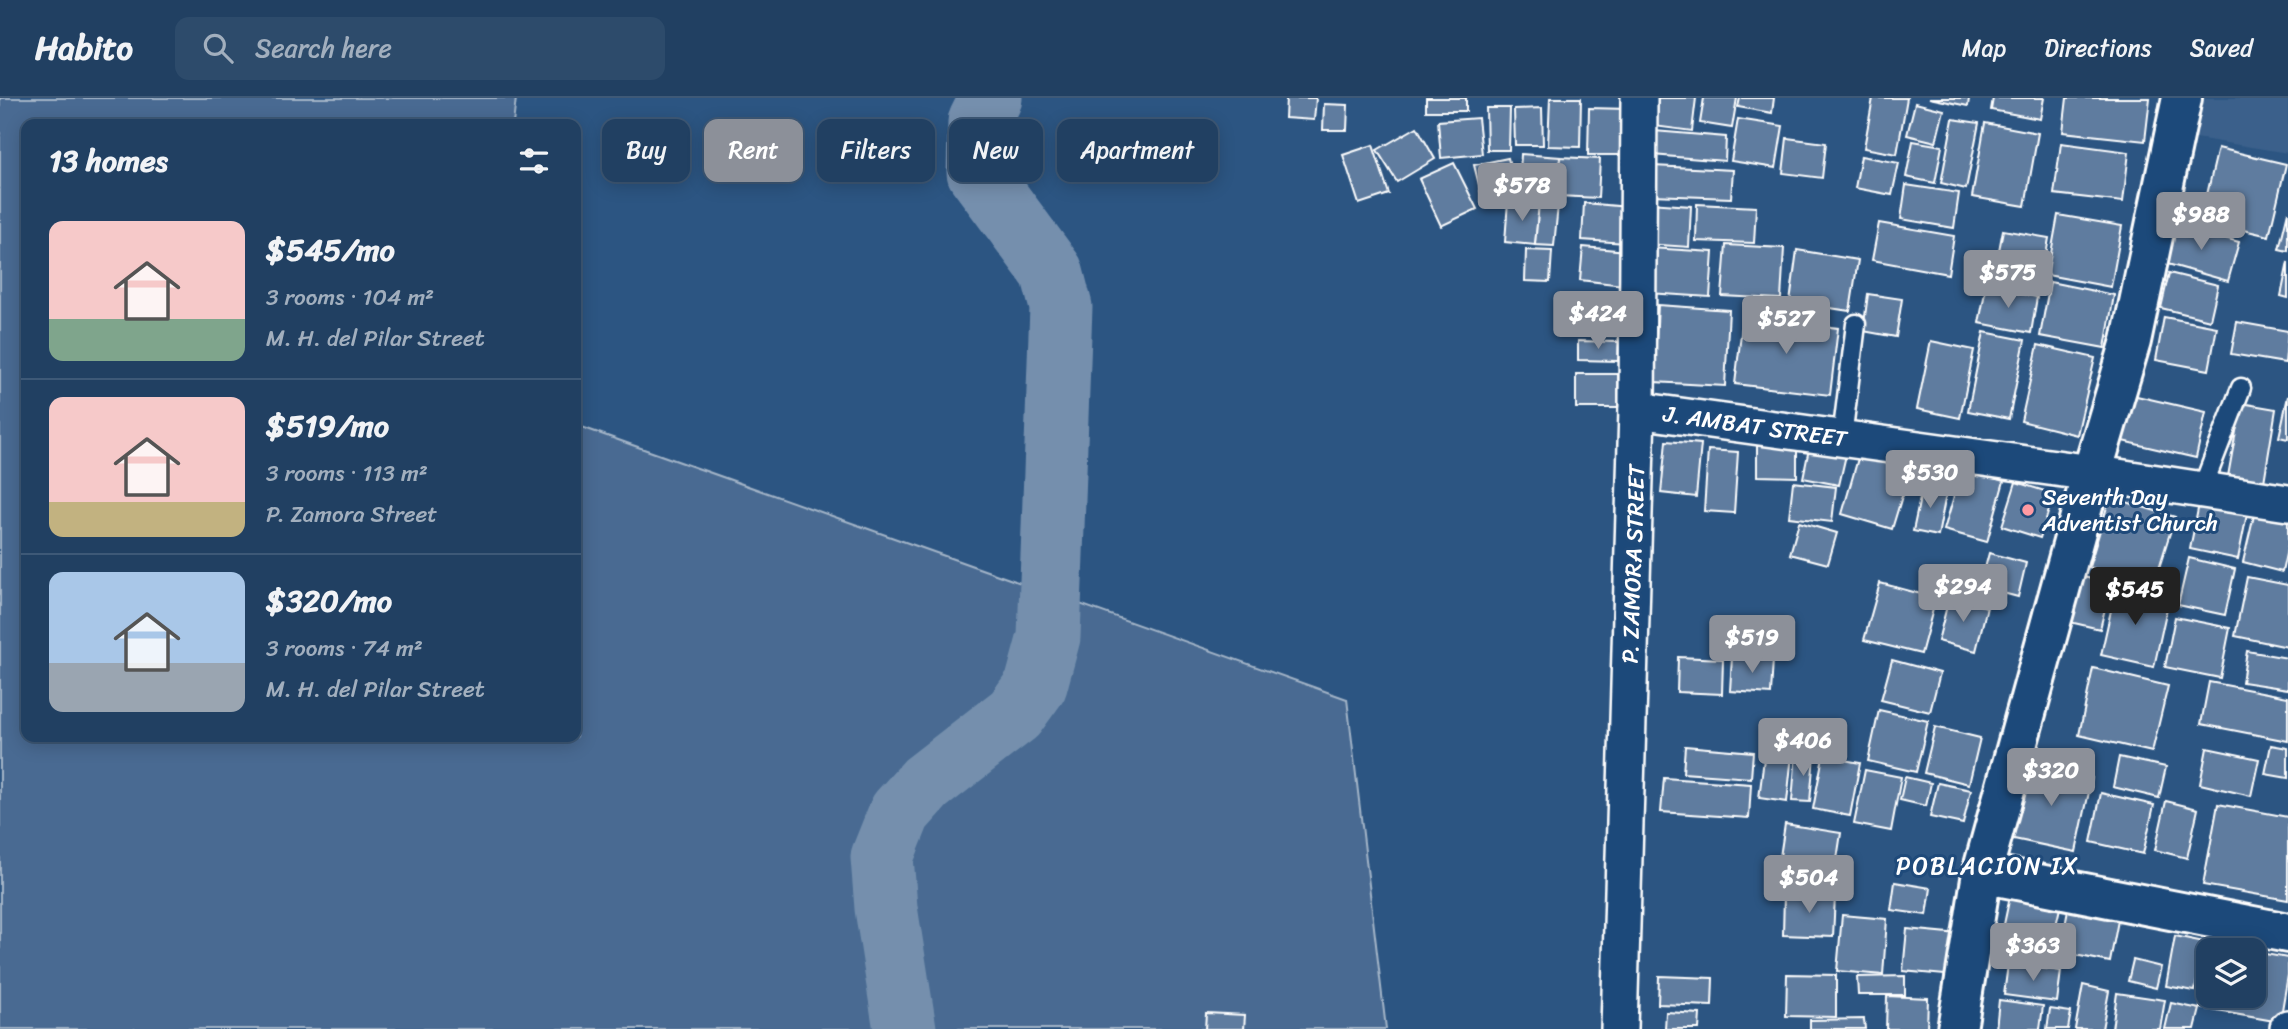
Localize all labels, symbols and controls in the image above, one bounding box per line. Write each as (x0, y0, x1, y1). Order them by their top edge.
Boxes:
search box (175, 17, 665, 80)
text: Habito (35, 19, 133, 77)
text: Search here (255, 25, 392, 71)
text: Map (1962, 27, 2006, 69)
text: Directions (2044, 27, 2152, 69)
text: Saved (2190, 27, 2253, 69)
icon: search (199, 29, 237, 67)
chip: Buy (602, 119, 690, 182)
chip: Rent (704, 119, 803, 182)
chip: Filters (817, 119, 935, 182)
chip: New (949, 119, 1043, 182)
chip: Apartment (1057, 119, 1218, 182)
text: 13 homes (49, 134, 168, 188)
icon: filters (515, 142, 553, 180)
pin: $578 (1481, 164, 1563, 223)
text: $578 (1494, 165, 1550, 206)
pin: $988 (2160, 192, 2242, 252)
text: $988 (2172, 194, 2230, 235)
text: $545/mo (266, 223, 395, 277)
icon: home (105, 249, 189, 333)
pin: $575 (1967, 250, 2049, 310)
text: $575 (1980, 252, 2036, 293)
text: 3 rooms · 104 m² (266, 277, 434, 318)
pin: $424 (1557, 292, 1639, 351)
text: $424 (1569, 293, 1627, 334)
pin: $527 (1745, 296, 1827, 356)
text: $527 (1758, 298, 1814, 339)
text: M. H. del Pilar Street (266, 318, 485, 359)
street label: J. AMBAT STREET (1660, 393, 1851, 460)
text: $519/mo (266, 399, 389, 453)
icon: home (105, 425, 189, 509)
pin: $530 (1889, 450, 1971, 510)
text: $530 (1902, 452, 1958, 493)
text: 3 rooms · 113 m² (266, 453, 428, 494)
street label: P. ZAMORA STREET (1610, 462, 1658, 664)
place label: Seventh Day Adventist Church (2041, 477, 2218, 544)
text: P. Zamora Street (266, 494, 437, 535)
marker: Seventh Day Adventist Church (2020, 502, 2036, 518)
pin: $294 (1922, 564, 2004, 624)
text: $294 (1934, 566, 1992, 607)
pin: $545 (2094, 568, 2176, 627)
text: $545 (2106, 569, 2164, 610)
text: $320/mo (266, 574, 392, 628)
icon: home (105, 600, 189, 684)
pin: $519 (1711, 616, 1793, 675)
text: $519 (1725, 617, 1779, 658)
text: 3 rooms · 74 m² (266, 628, 423, 669)
text: M. H. del Pilar Street (266, 669, 485, 710)
pin: $406 (1762, 718, 1844, 778)
text: $406 (1774, 720, 1832, 761)
pin: $320 (2010, 748, 2092, 808)
text: $320 (2023, 750, 2079, 791)
district label: POBLACION IX (1896, 845, 2080, 887)
pin: $504 (1768, 856, 1850, 915)
text: $504 (1780, 857, 1838, 898)
pin: $363 (1992, 924, 2074, 983)
text: $363 (2006, 925, 2060, 966)
map controls (2196, 938, 2266, 1008)
button: layers (2196, 938, 2266, 1008)

